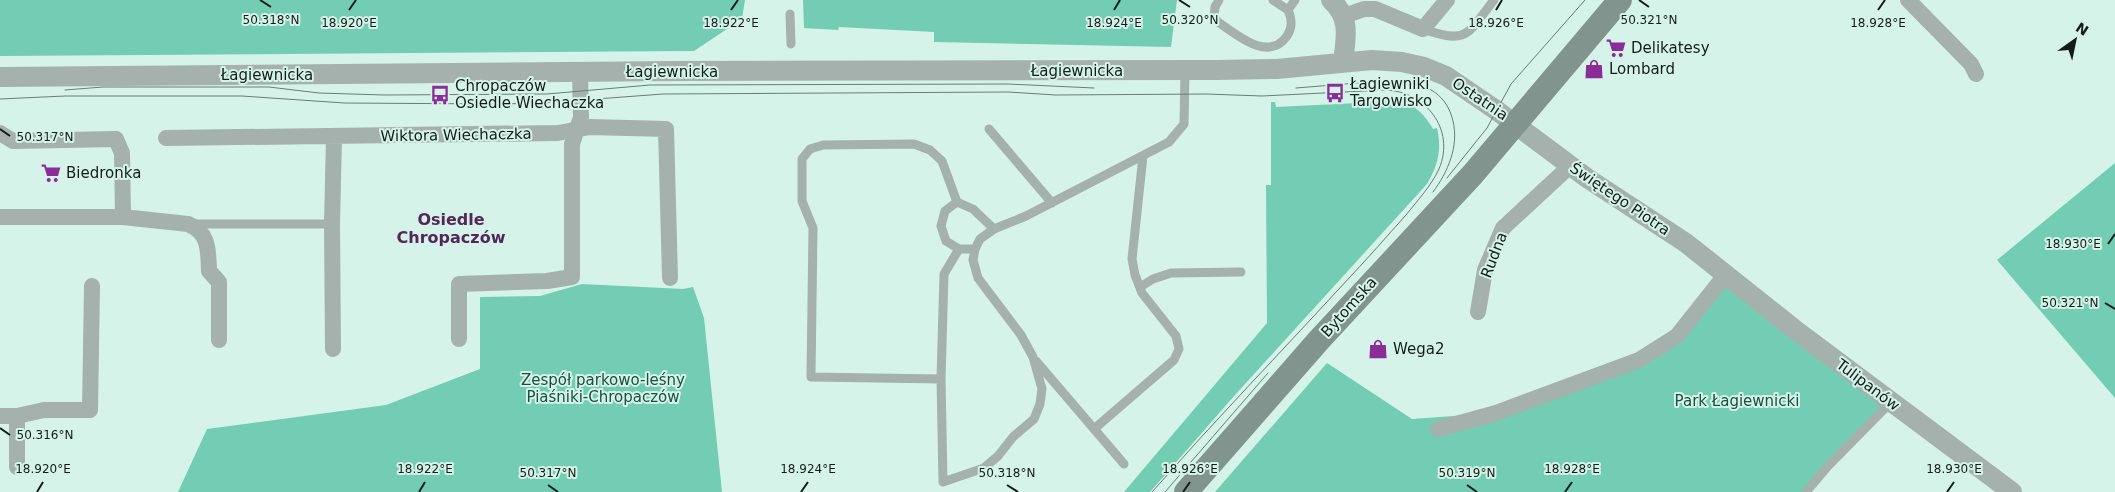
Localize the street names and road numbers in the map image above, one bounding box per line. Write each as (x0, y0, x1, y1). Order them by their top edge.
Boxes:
street label: Łagiewnicka (1030, 62, 1123, 80)
street label: Łagiewnicka (625, 63, 718, 81)
street label: Łagiewnicka (220, 66, 313, 84)
street label: Ostatnia (1449, 74, 1511, 124)
street label: Wiktora Wiechaczka (380, 125, 532, 145)
street label: Świętego Piotra (1566, 158, 1674, 239)
street label: Rudna (1477, 230, 1511, 280)
street label: Bytomska (1317, 273, 1381, 341)
street label: Tulipanów (1832, 355, 1903, 415)

